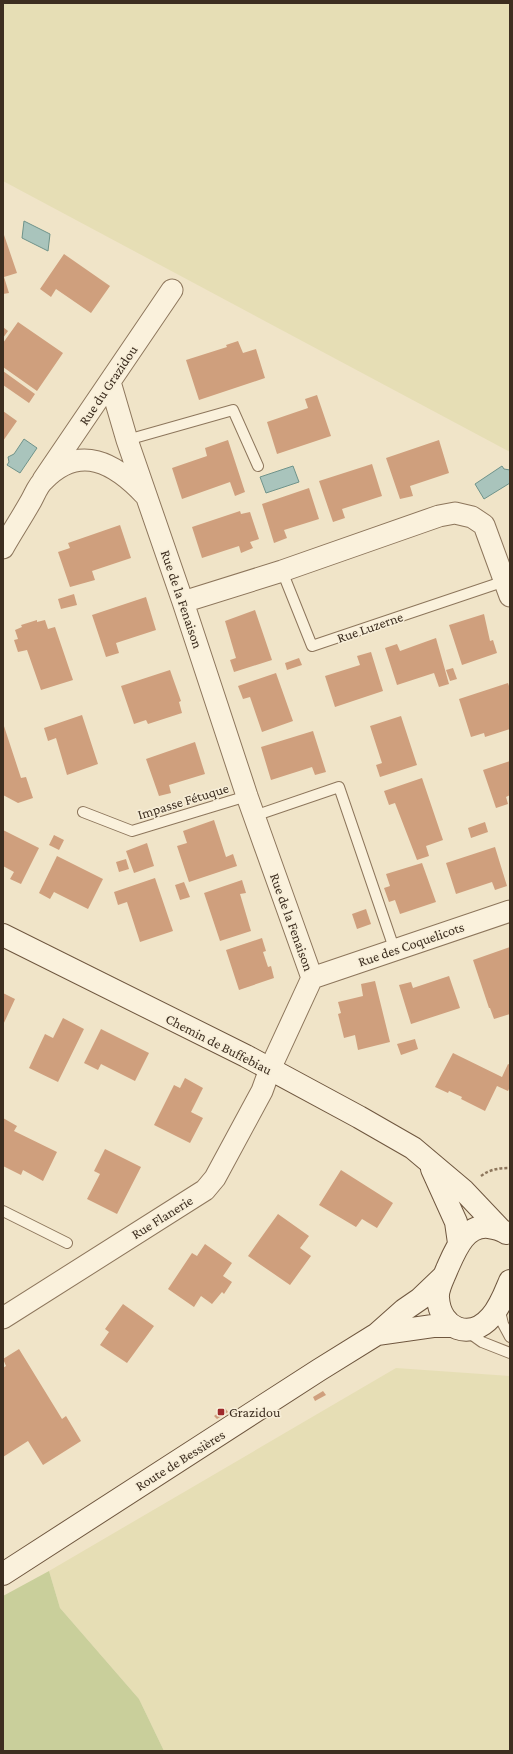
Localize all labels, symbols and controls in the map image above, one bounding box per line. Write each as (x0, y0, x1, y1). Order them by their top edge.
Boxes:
street label: Rue du Grazidou (75, 342, 141, 428)
street label: Rue de la Fenaison (158, 548, 207, 651)
street label: Rue Luzerne (335, 608, 405, 646)
street label: Impasse Fétuque (135, 780, 231, 822)
street label: Rue de la Fenaison (267, 871, 317, 974)
street label: Rue des Coquelicots (356, 918, 466, 970)
street label: Chemin de Buffebiau (163, 1010, 275, 1078)
street label: Rue Flanerie (128, 1192, 196, 1242)
place label: Grazidou (229, 1404, 281, 1420)
marker: Grazidou (216, 1407, 226, 1417)
street label: Route de Bessières (132, 1426, 228, 1494)

